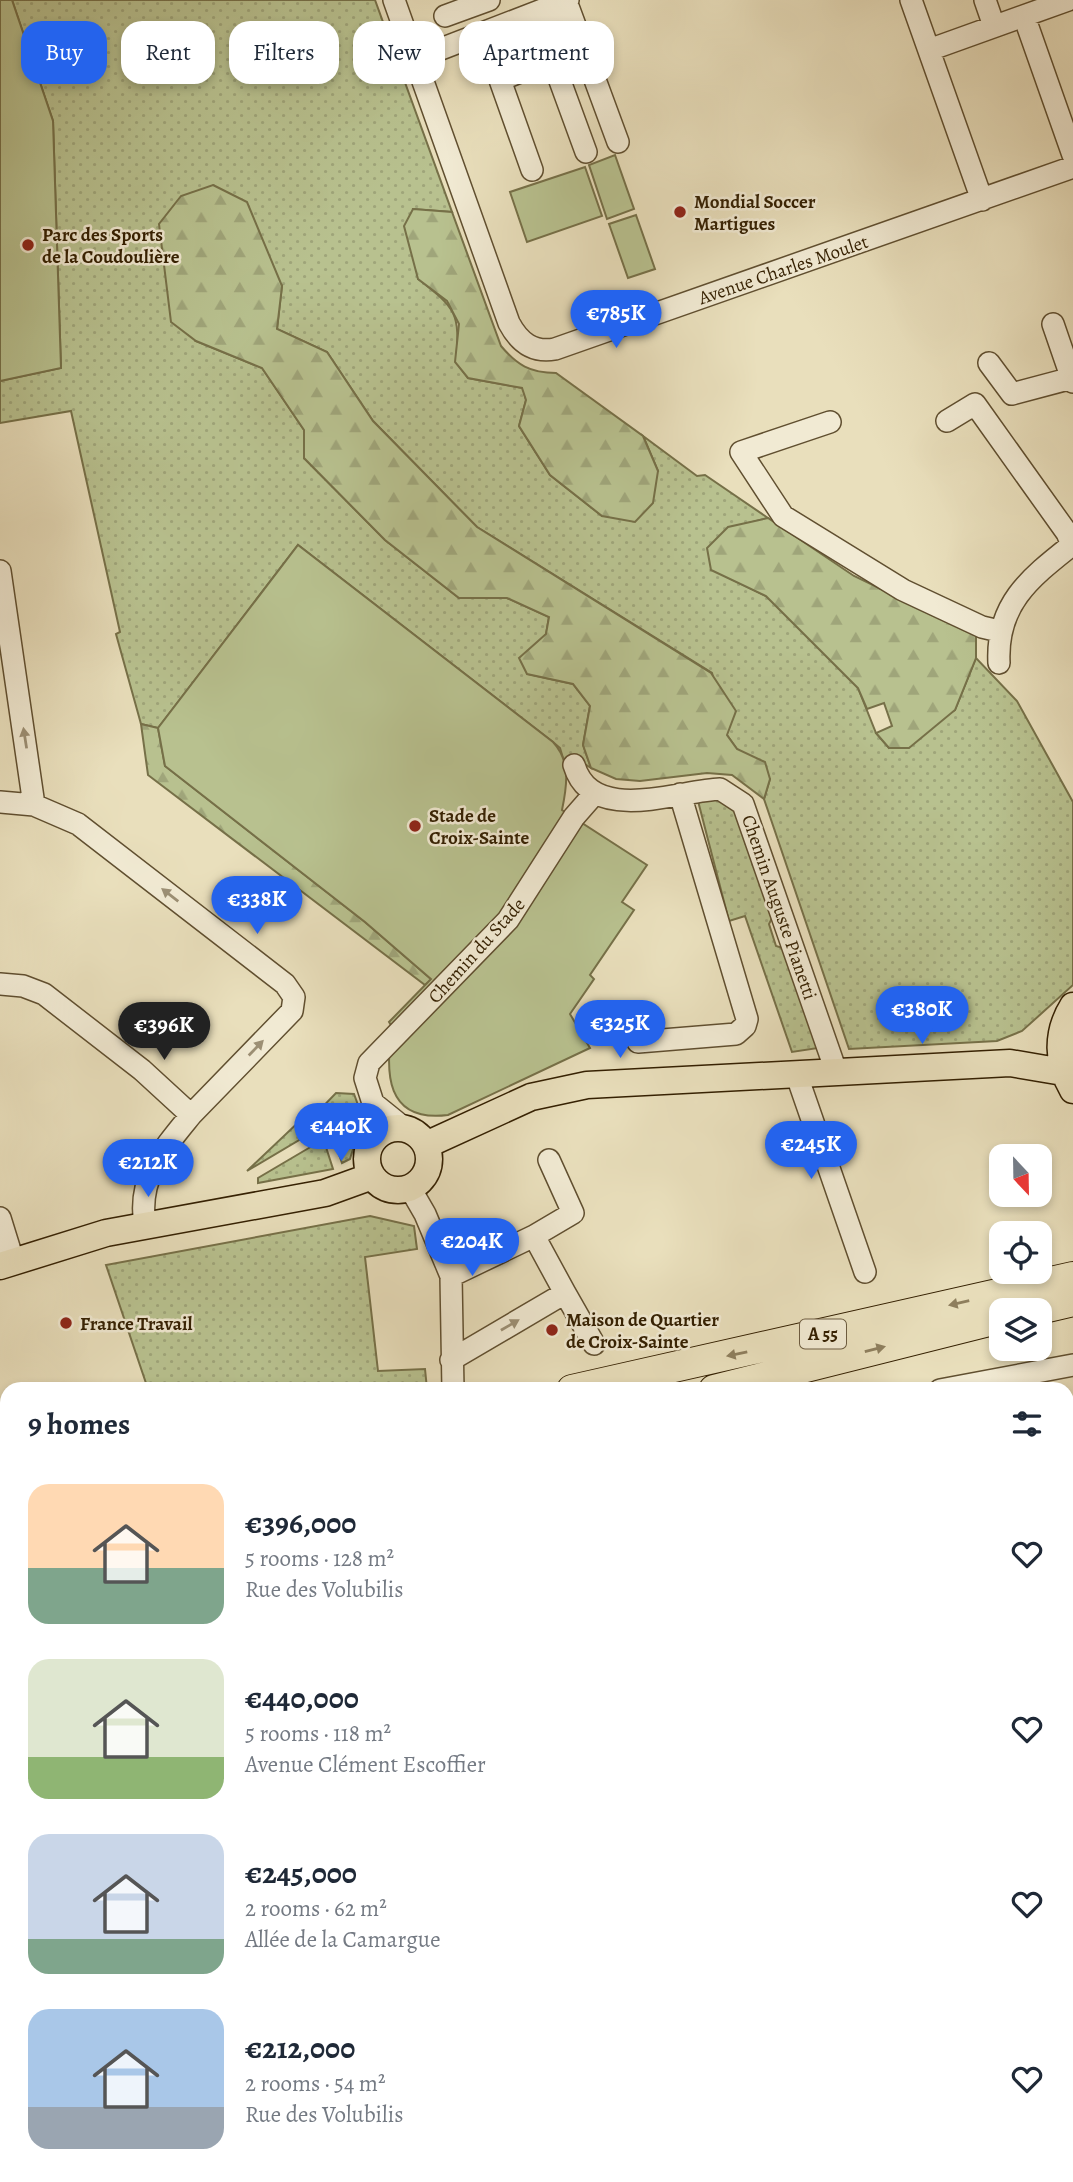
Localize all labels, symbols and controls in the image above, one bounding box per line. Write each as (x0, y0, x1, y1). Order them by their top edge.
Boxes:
chip: Buy (21, 21, 107, 84)
chip: Rent (121, 21, 215, 84)
chip: Filters (229, 21, 339, 84)
chip: New (353, 21, 445, 84)
chip: Apartment (459, 21, 614, 84)
place label: Mondial Soccer Martigues (694, 189, 816, 237)
marker: Mondial Soccer Martigues (672, 204, 688, 220)
place label: Parc des Sports de la Coudoulière (42, 222, 180, 270)
street label: Avenue Charles Moulet (694, 229, 872, 312)
marker: Parc des Sports de la Coudoulière (20, 237, 36, 253)
pin: €785K (567, 290, 665, 350)
text: €785K (587, 297, 646, 328)
one-way arrow (19, 727, 30, 749)
place label: Stade de Croix-Sainte (429, 803, 530, 851)
street label: Chemin Auguste Pianetti (735, 811, 823, 1003)
marker: Stade de Croix-Sainte (407, 818, 423, 834)
pin: €338K (208, 876, 306, 936)
text: €338K (227, 883, 287, 914)
one-way arrow (161, 889, 179, 903)
street label: Chemin du Stade (422, 892, 531, 1009)
pin: €380K (873, 986, 971, 1046)
text: €380K (892, 993, 952, 1024)
pin: €325K (571, 1000, 669, 1060)
pin: €396K (115, 1002, 213, 1062)
text: €325K (590, 1007, 650, 1038)
text: €396K (134, 1009, 194, 1040)
one-way arrow (248, 1040, 264, 1057)
pin: €440K (292, 1104, 390, 1163)
text: €440K (310, 1110, 372, 1141)
pin: €245K (762, 1122, 860, 1181)
text: €245K (781, 1128, 841, 1159)
pin: €212K (99, 1140, 197, 1199)
north arrow (989, 1144, 1052, 1208)
map controls (989, 1144, 1052, 1361)
text: €212K (119, 1146, 177, 1177)
pin: €204K (423, 1218, 521, 1278)
button: locate (989, 1221, 1052, 1284)
text: €204K (441, 1225, 503, 1256)
one-way arrow (948, 1298, 970, 1309)
button: layers (989, 1298, 1052, 1361)
place label: Maison de Quartier de Croix-Sainte (566, 1307, 719, 1355)
place label: France Travail (80, 1311, 193, 1337)
marker: France Travail (58, 1315, 74, 1331)
one-way arrow (500, 1319, 519, 1331)
road number: A 55 (800, 1320, 846, 1349)
marker: Maison de Quartier de Croix-Sainte (544, 1322, 560, 1338)
one-way arrow (864, 1343, 886, 1354)
one-way arrow (726, 1348, 748, 1359)
text: 9 homes (28, 1404, 130, 1444)
icon: filters (1008, 1405, 1046, 1443)
text: €396,000 (245, 1503, 356, 1543)
icon: home (84, 1512, 168, 1596)
icon: heart (1008, 1535, 1046, 1573)
text: 5 rooms · 128 m² (245, 1543, 394, 1574)
text: Rue des Volubilis (245, 1574, 403, 1605)
text: €440,000 (245, 1678, 359, 1718)
icon: home (84, 1687, 168, 1771)
icon: heart (1008, 1710, 1046, 1748)
text: 5 rooms · 118 m² (245, 1718, 391, 1749)
text: Avenue Clément Escoffier (245, 1749, 486, 1780)
text: €245,000 (245, 1853, 357, 1893)
icon: home (84, 1862, 168, 1946)
icon: heart (1008, 1885, 1046, 1923)
text: 2 rooms · 62 m² (245, 1893, 387, 1924)
text: Allée de la Camargue (245, 1924, 441, 1955)
text: €212,000 (245, 2028, 355, 2068)
icon: home (84, 2037, 168, 2121)
icon: heart (1008, 2060, 1046, 2098)
text: 2 rooms · 54 m² (245, 2068, 386, 2099)
text: Rue des Volubilis (245, 2099, 403, 2130)

